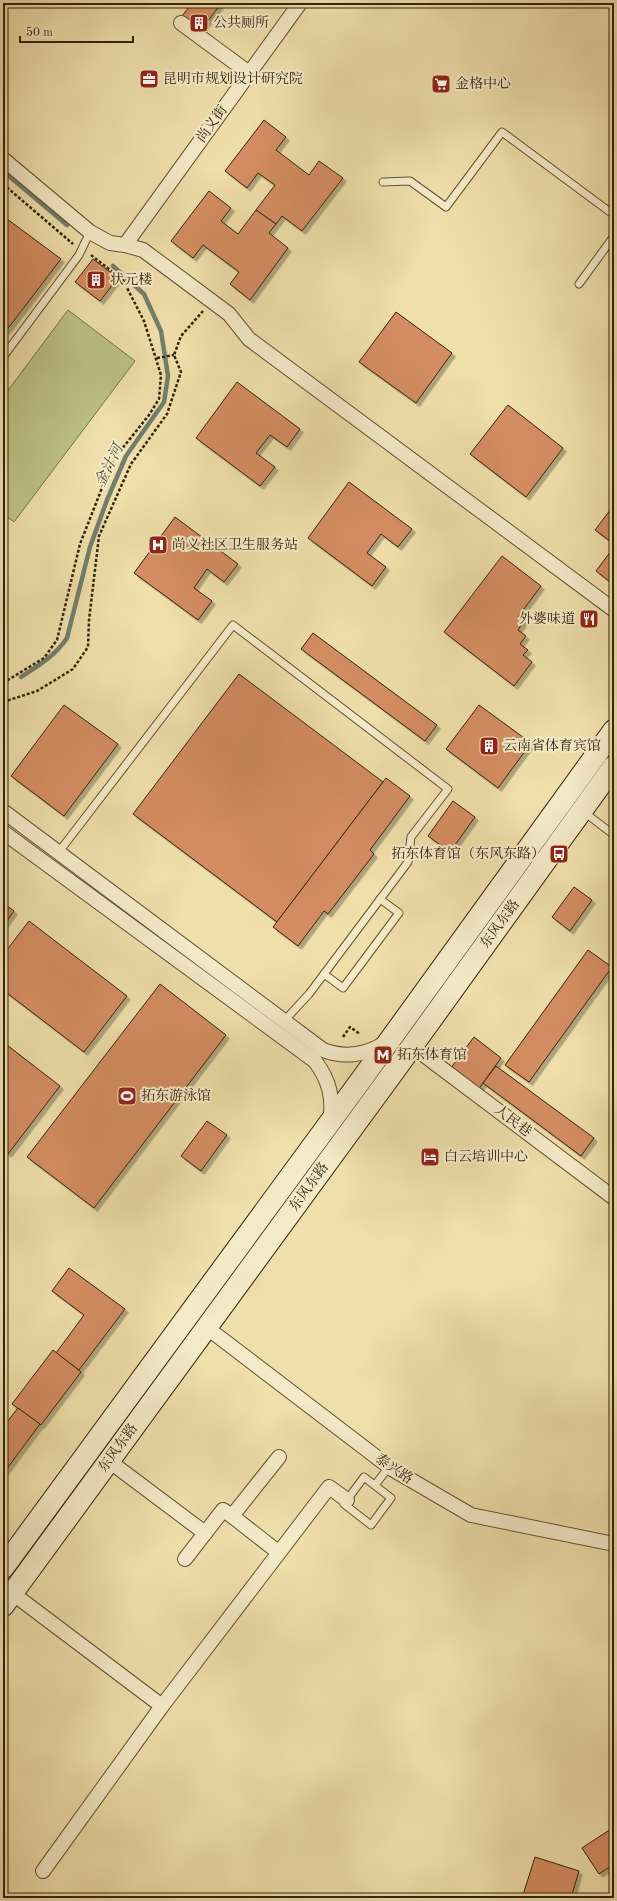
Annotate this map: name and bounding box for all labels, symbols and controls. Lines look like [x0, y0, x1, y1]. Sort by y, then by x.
building icon: 公共厕所 [188, 12, 210, 34]
place label: 公共厕所 [213, 15, 269, 30]
scale bar [20, 18, 133, 44]
text: 50 m [26, 26, 53, 39]
office icon: 昆明市规划设计研究院 [138, 68, 160, 90]
place label: 昆明市规划设计研究院 [163, 71, 303, 86]
supermarket icon: 金格中心 [430, 73, 452, 95]
place label: 金格中心 [455, 76, 511, 91]
street label: 尚义街 [193, 102, 230, 145]
building icon: 状元楼 [85, 269, 107, 291]
place label: 状元楼 [110, 272, 152, 287]
water label: 金汁河 [92, 439, 128, 490]
hospital icon: 尚义社区卫生服务站 [147, 534, 169, 556]
place label: 尚义社区卫生服务站 [172, 537, 298, 552]
restaurant icon: 外婆味道 [578, 608, 600, 630]
place label: 外婆味道 [519, 611, 575, 626]
building icon: 云南省体育宾馆 [478, 735, 500, 757]
place label: 云南省体育宾馆 [503, 738, 601, 753]
bus stop icon: 拓东体育馆（东风东路） [548, 843, 570, 865]
place label: 拓东体育馆（东风东路） [391, 846, 545, 861]
street label: 东风东路 [477, 897, 522, 951]
metro station icon: 拓东体育馆 [372, 1044, 394, 1066]
place label: 拓东体育馆 [397, 1047, 467, 1062]
sports icon: 拓东游泳馆 [116, 1085, 138, 1107]
place label: 拓东游泳馆 [141, 1087, 211, 1103]
street label: 人民巷 [492, 1102, 535, 1139]
hotel icon: 白云培训中心 [419, 1146, 441, 1168]
place label: 白云培训中心 [444, 1149, 528, 1164]
street label: 东风东路 [286, 1160, 331, 1214]
street label: 东风东路 [95, 1421, 140, 1475]
street label: 泰兴路 [373, 1451, 416, 1487]

